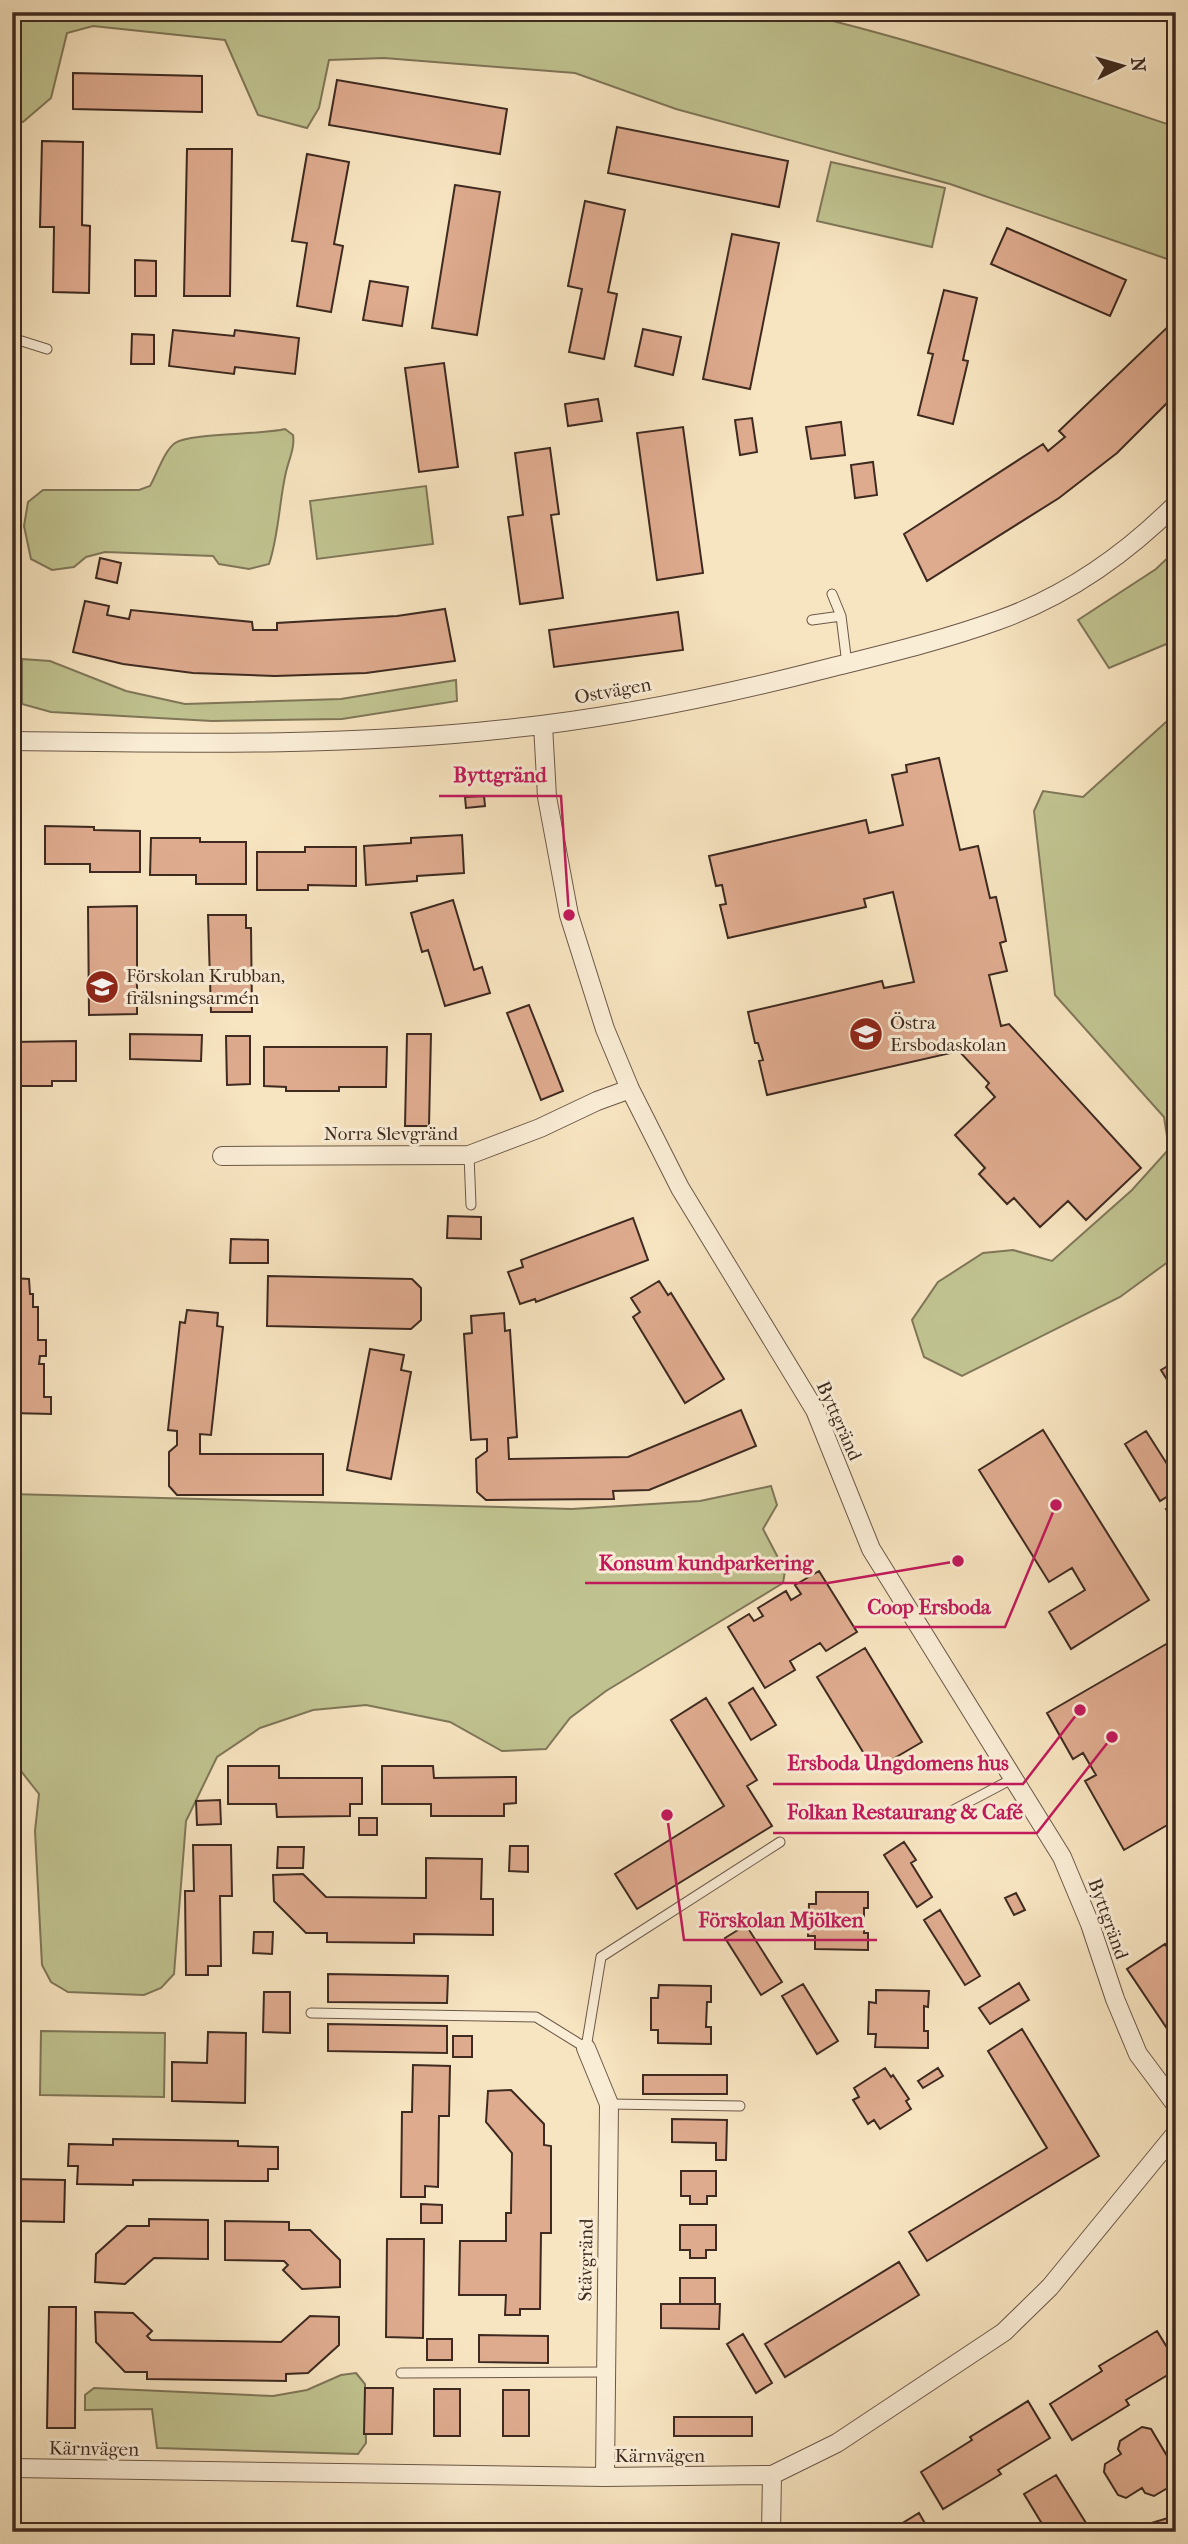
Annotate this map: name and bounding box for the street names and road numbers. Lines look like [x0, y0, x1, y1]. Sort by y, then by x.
street label: Ostvägen [573, 673, 653, 709]
street label: Norra Slevgränd [324, 1123, 459, 1145]
street label: Byttgränd [812, 1378, 866, 1465]
street label: Byttgränd [1083, 1876, 1133, 1963]
street label: Stävgränd [574, 2218, 598, 2302]
street label: Kärnvägen [49, 2437, 139, 2461]
street label: Kärnvägen [615, 2445, 705, 2467]

